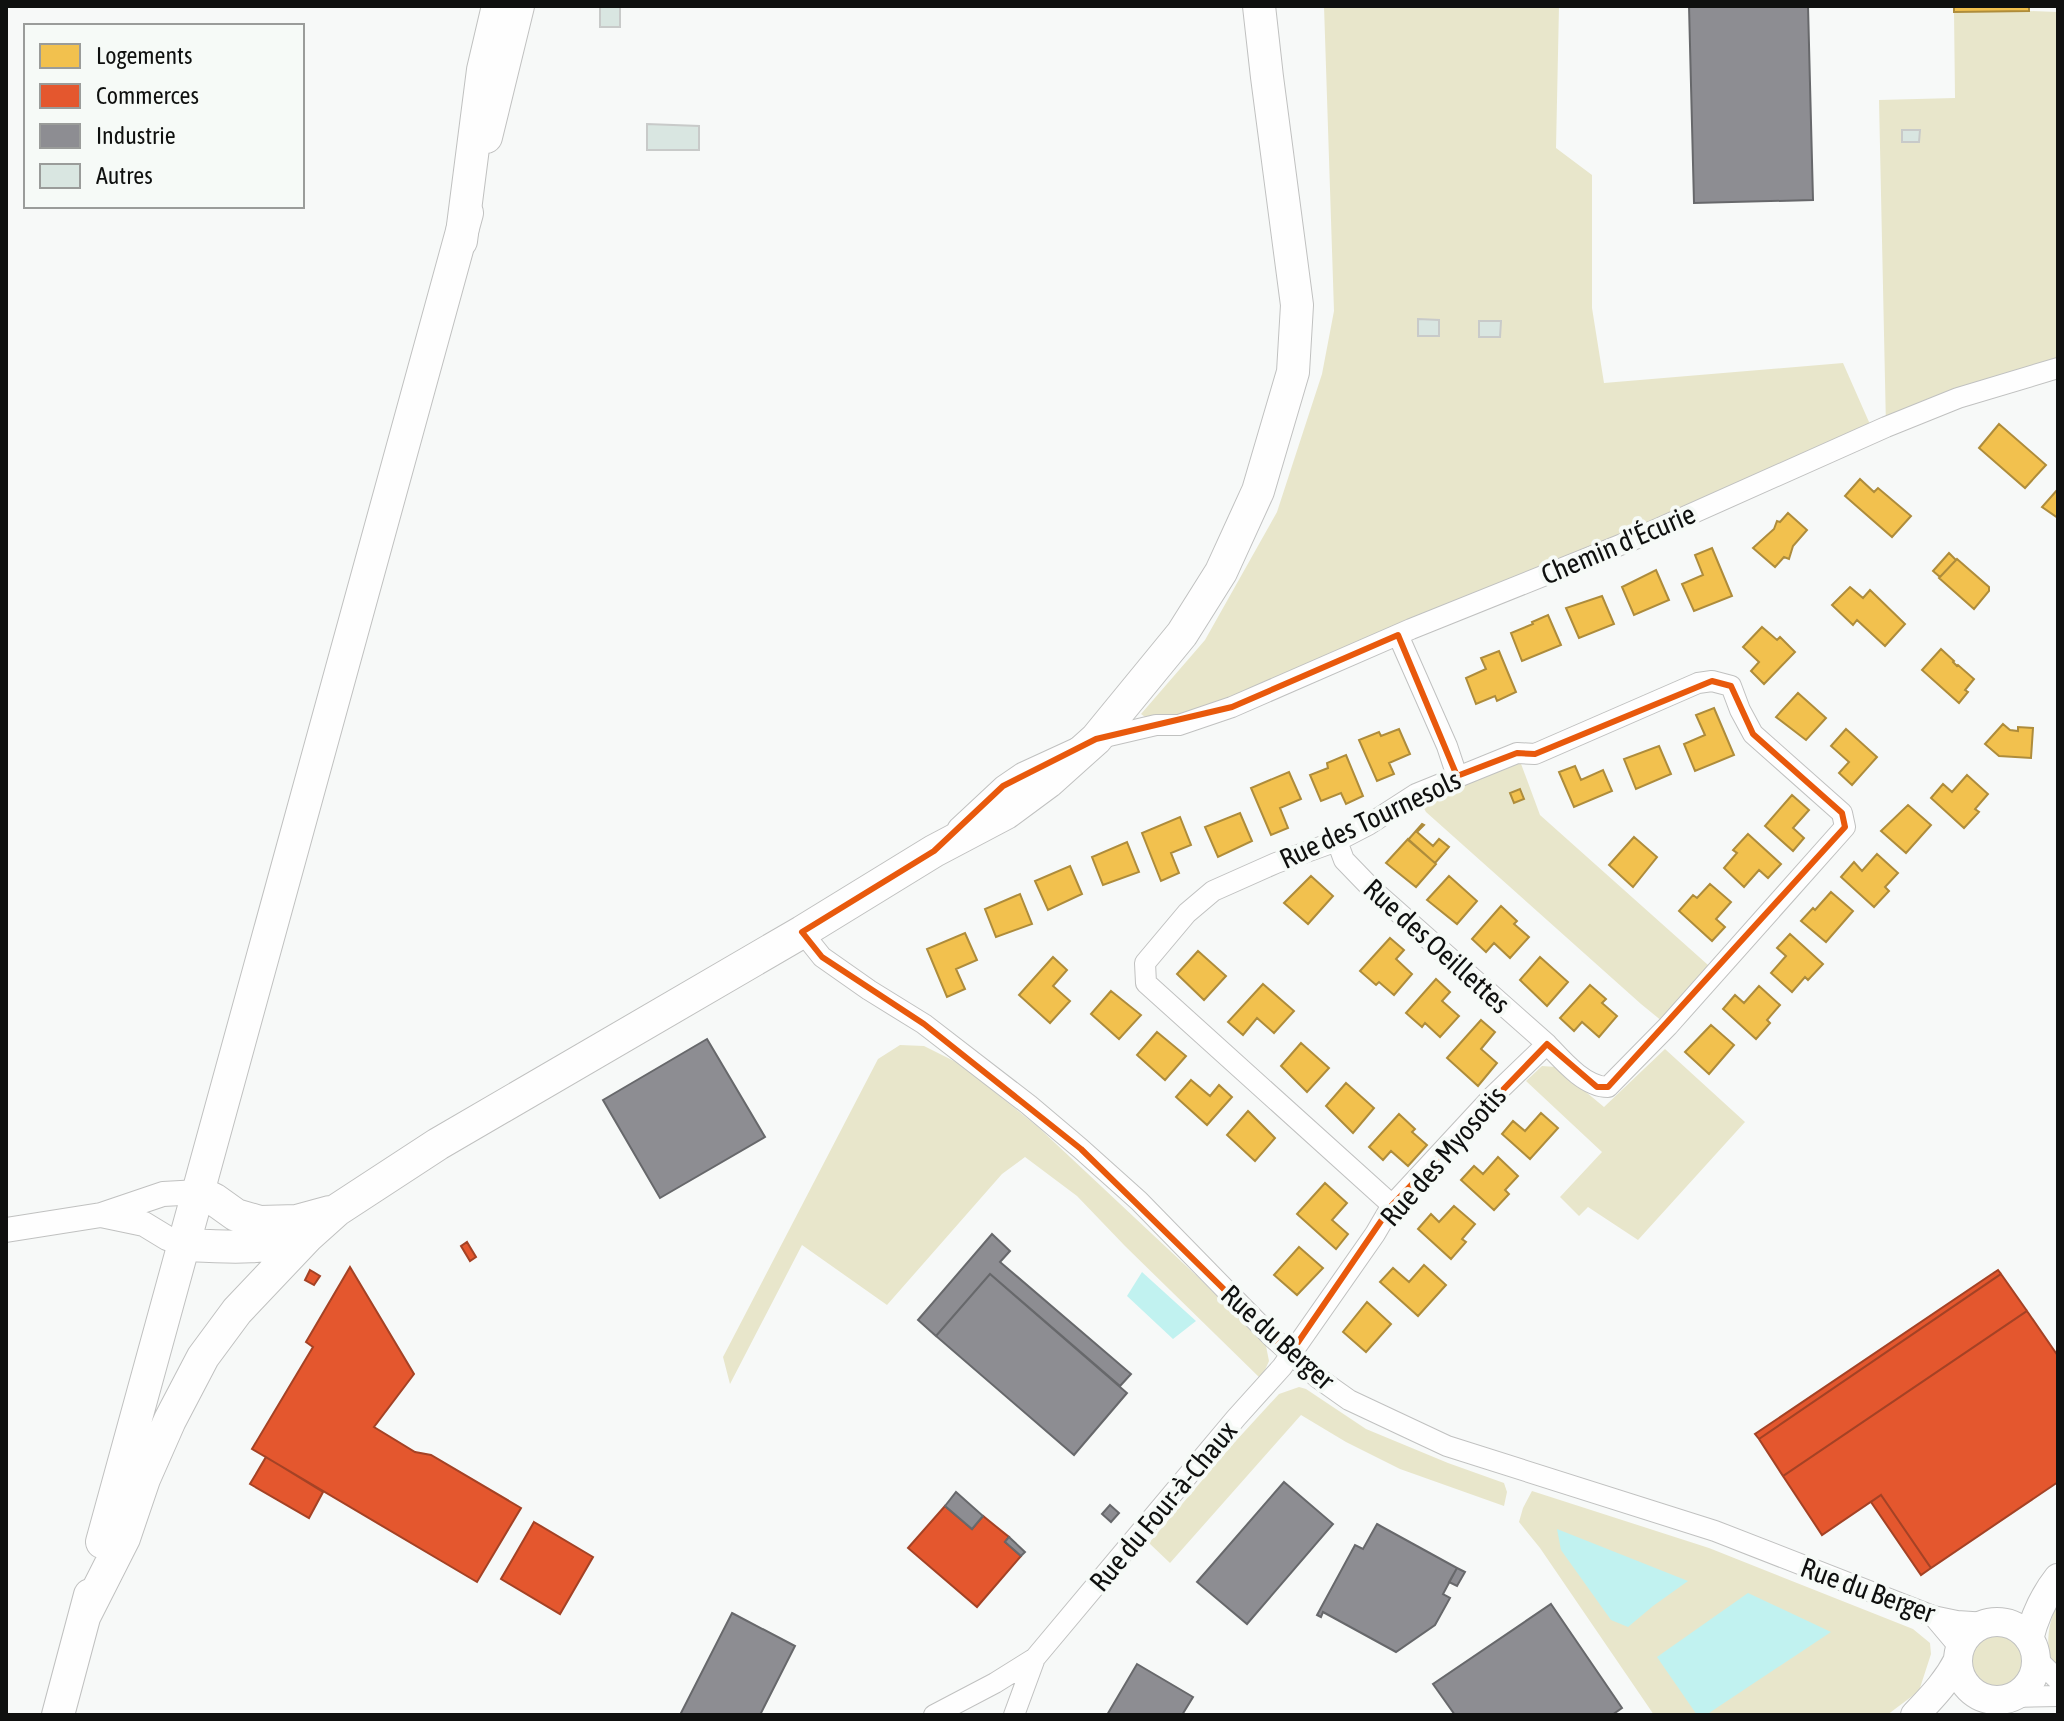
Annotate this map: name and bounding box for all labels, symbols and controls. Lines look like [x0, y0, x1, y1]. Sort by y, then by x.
legend [24, 24, 304, 208]
text: Logements [96, 42, 193, 69]
text: Commerces [96, 82, 199, 109]
text: Industrie [96, 122, 176, 149]
text: Autres [96, 162, 153, 189]
street label: Chemin d'Écurie [1536, 497, 1700, 591]
street label: Rue des Tournesols [1274, 763, 1466, 875]
street label: Rue des Oeillettes [1358, 872, 1516, 1020]
street label: Rue des Myosotis [1374, 1080, 1512, 1232]
street label: Rue du Berger [1215, 1278, 1341, 1396]
street label: Rue du Four-à-Chaux [1083, 1415, 1243, 1597]
street label: Rue du Berger [1796, 1551, 1940, 1629]

